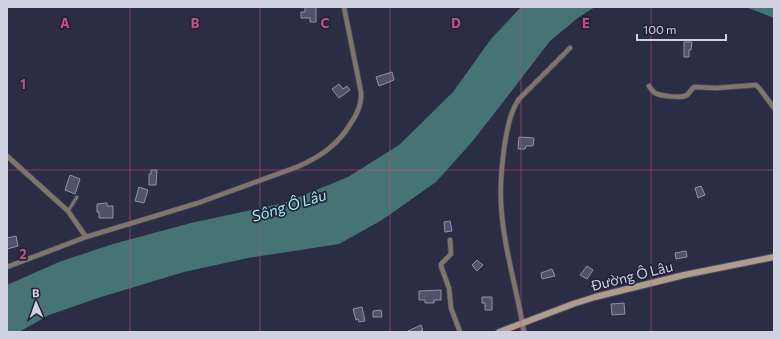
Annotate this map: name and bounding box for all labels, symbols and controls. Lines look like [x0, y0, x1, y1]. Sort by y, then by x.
text: A [60, 15, 70, 31]
text: B [191, 15, 200, 31]
text: C [321, 15, 330, 31]
text: D [451, 15, 461, 31]
text: E [582, 15, 590, 31]
scale bar [637, 16, 726, 42]
text: 100 m [643, 22, 677, 36]
text: 1 [20, 76, 26, 92]
water label: Sông Ô Lâu [249, 184, 329, 225]
text: 2 [19, 246, 27, 262]
street label: Đường Ô Lâu [588, 257, 674, 294]
north arrow [16, 283, 56, 323]
text: B [32, 286, 40, 299]

